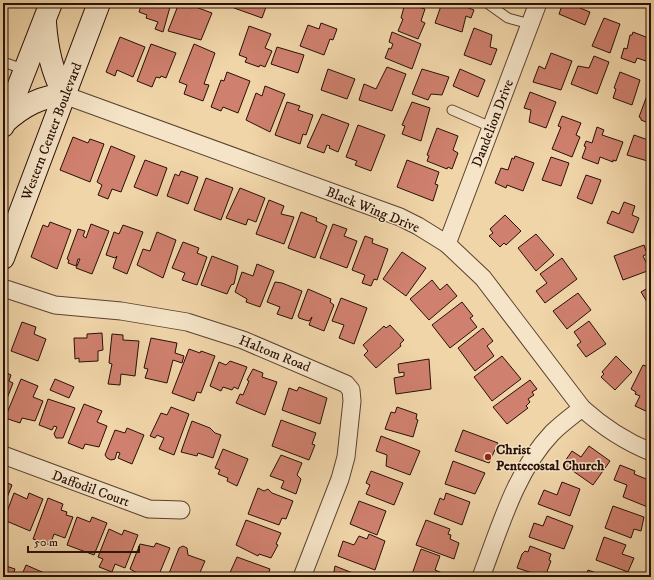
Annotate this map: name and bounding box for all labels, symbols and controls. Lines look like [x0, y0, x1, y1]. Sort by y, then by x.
street label: Western Center Boulevard [17, 60, 86, 204]
street label: Dandelion Drive [468, 77, 518, 170]
street label: Black Wing Drive [323, 183, 422, 237]
street label: Haltom Road [236, 331, 313, 376]
place label: Christ Pentecostal Church [496, 441, 605, 475]
marker: Christ Pentecostal Church [483, 452, 493, 462]
street label: Daffodil Court [49, 467, 132, 511]
scale bar [28, 528, 139, 554]
text: 50 m [34, 535, 58, 550]

